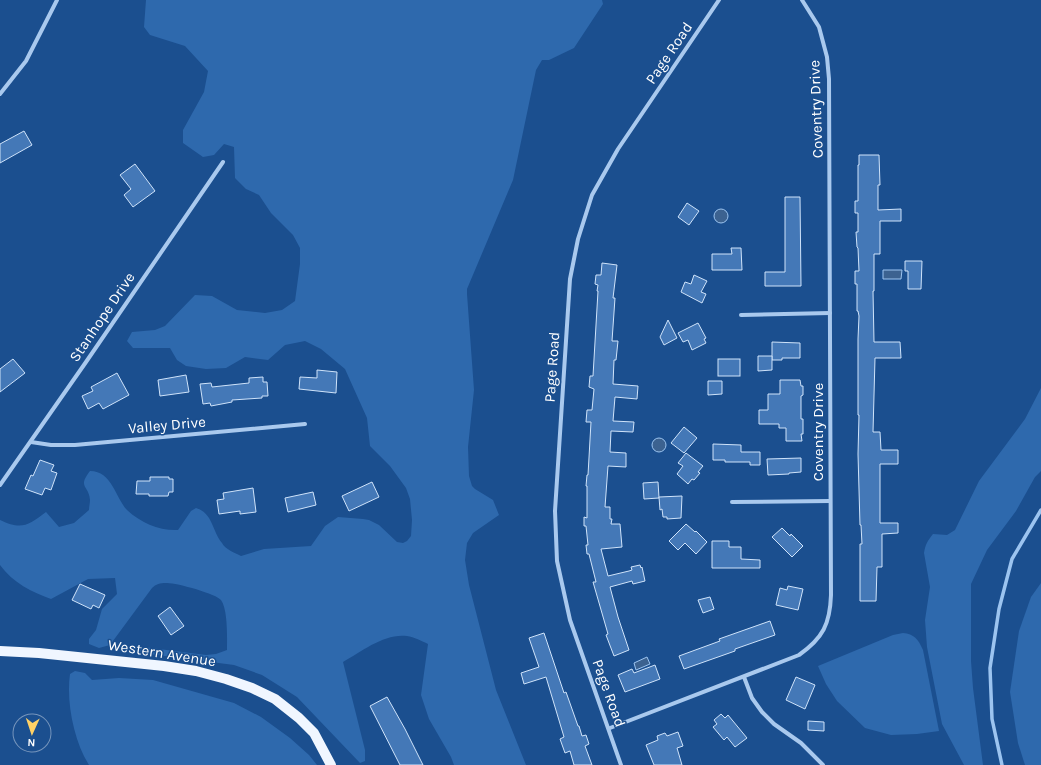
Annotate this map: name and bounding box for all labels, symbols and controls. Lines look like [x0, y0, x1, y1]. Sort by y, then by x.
street label: Page Road [642, 19, 696, 87]
street label: Coventry Drive [805, 60, 827, 158]
street label: Stanhope Drive [65, 269, 139, 365]
street label: Page Road [541, 331, 563, 403]
street label: Coventry Drive [809, 383, 827, 481]
street label: Valley Drive [127, 413, 207, 437]
street label: Western Avenue [107, 636, 217, 670]
street label: Page Road [588, 657, 630, 729]
north arrow [12, 713, 52, 753]
text: N [27, 736, 36, 749]

